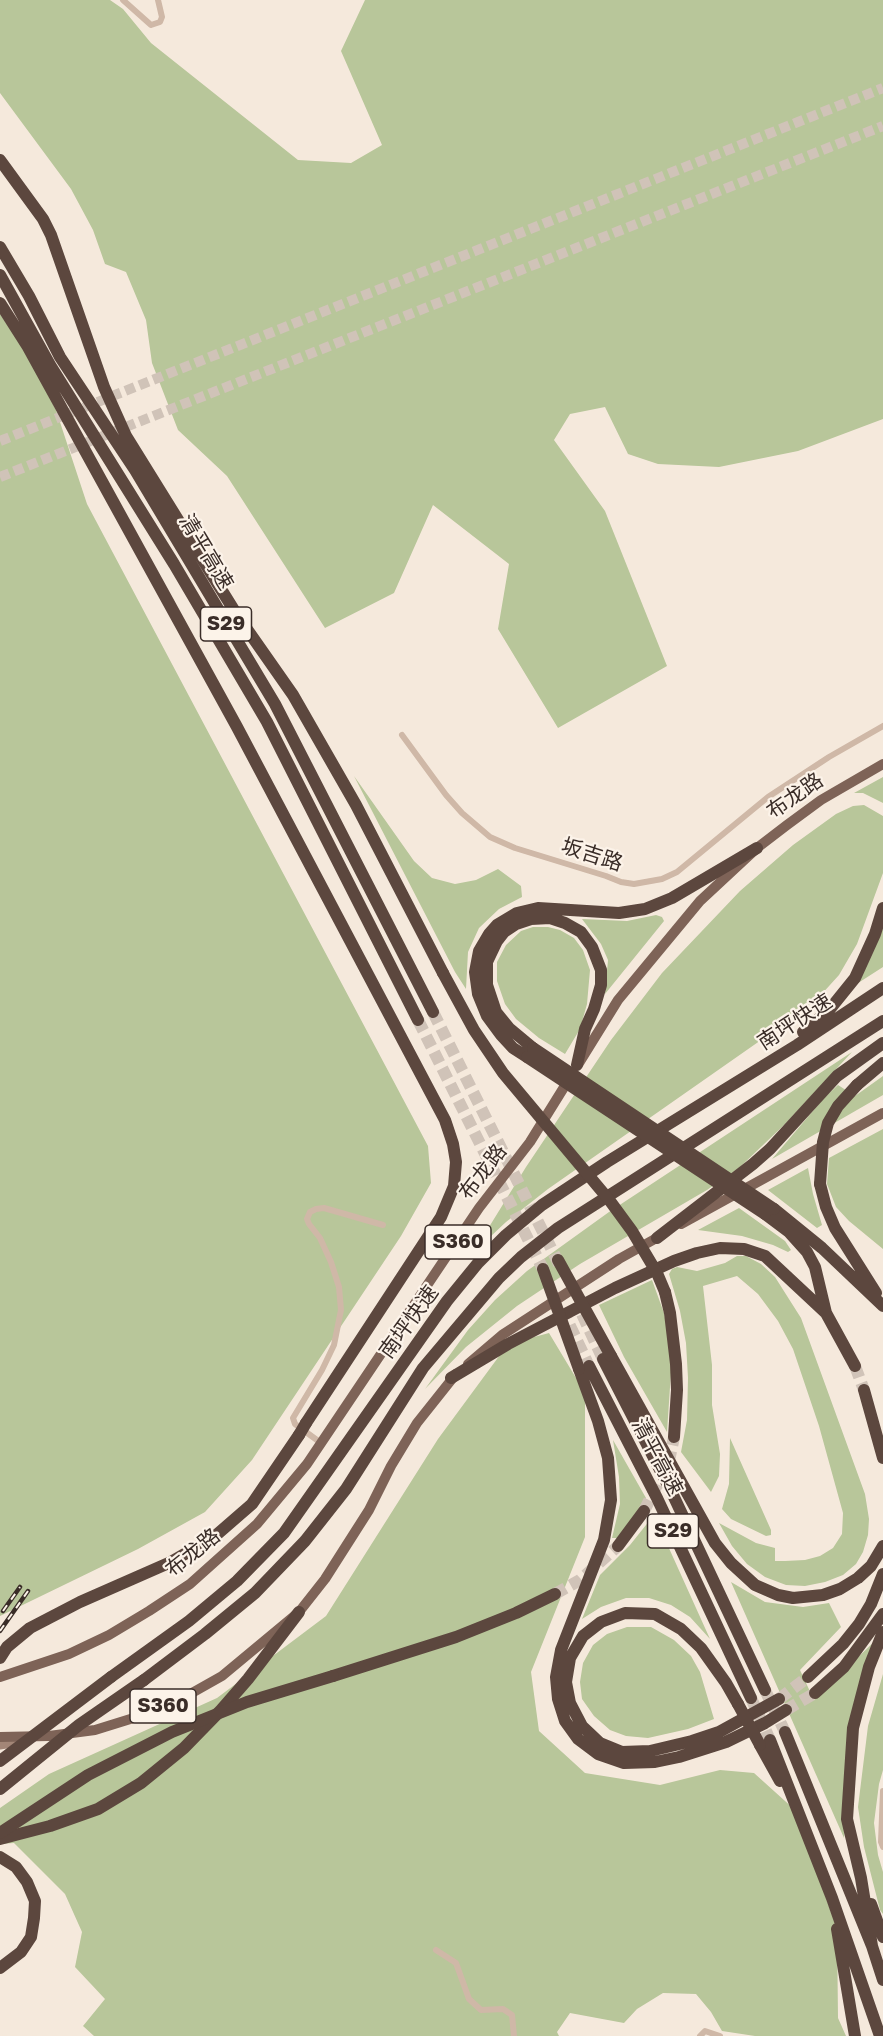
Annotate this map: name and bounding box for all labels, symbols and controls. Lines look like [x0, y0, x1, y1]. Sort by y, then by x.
street label: 清平高速 [174, 510, 238, 594]
road number: S29 [200, 607, 252, 641]
street label: 布龙路 [762, 768, 828, 824]
street label: 坂吉路 [558, 833, 626, 877]
street label: 南坪快速 [753, 989, 837, 1055]
street label: 布龙路 [454, 1139, 512, 1205]
road number: S360 [425, 1225, 491, 1259]
street label: 南坪快速 [374, 1281, 444, 1363]
street label: 清平高速 [626, 1414, 688, 1500]
road number: S29 [648, 1514, 698, 1548]
street label: 布龙路 [161, 1523, 225, 1583]
road number: S360 [130, 1689, 196, 1723]

